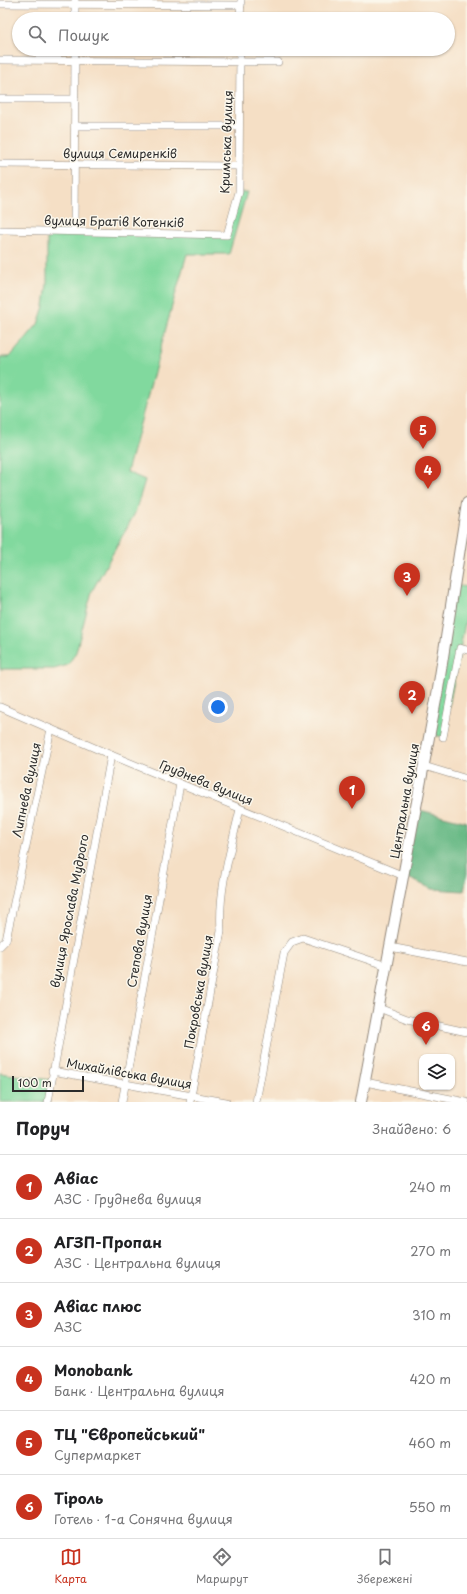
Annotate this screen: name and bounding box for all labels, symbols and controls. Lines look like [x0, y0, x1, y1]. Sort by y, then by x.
search box [12, 12, 455, 56]
icon: search [26, 23, 48, 45]
text: Пошук [58, 23, 109, 46]
street label: Кримська вулиця [215, 90, 237, 194]
street label: вулиця Семиренків [63, 144, 177, 162]
street label: вулиця Братів Котенків [44, 211, 184, 231]
pin: 5 [410, 416, 436, 449]
pin: 4 [415, 456, 441, 489]
pin: 3 [394, 563, 420, 596]
pin: 2 [399, 681, 425, 714]
your location [208, 697, 228, 717]
street label: Липнева вулиця [7, 741, 45, 839]
street label: Центральна вулиця [385, 742, 423, 860]
street label: Груднева вулиця [157, 755, 256, 809]
pin: 1 [339, 776, 365, 809]
street label: вулиця Ярослава Мудрого [45, 832, 93, 989]
street label: Степова вулиця [122, 893, 156, 989]
street label: Покровська вулиця [179, 934, 217, 1050]
pin: 6 [413, 1012, 439, 1045]
street label: Михайлівська вулиця [65, 1053, 193, 1093]
map controls [419, 1054, 455, 1090]
button: layers [419, 1054, 455, 1090]
scale bar [12, 1074, 84, 1093]
text: 100 m [18, 1074, 52, 1091]
text: Поруч [16, 1115, 70, 1141]
text: Знайдено: 6 [372, 1119, 451, 1138]
text: Авіас [54, 1166, 98, 1189]
text: 1 [26, 1177, 32, 1196]
text: 240 m [409, 1177, 451, 1196]
text: АЗС · Груднева вулиця [54, 1189, 202, 1208]
text: АГЗП-Пропан [54, 1230, 162, 1253]
text: 2 [24, 1241, 34, 1260]
text: 270 m [410, 1241, 451, 1260]
text: АЗС · Центральна вулиця [54, 1253, 221, 1272]
text: Авіас плюс [54, 1294, 141, 1317]
text: 3 [25, 1305, 33, 1324]
text: 310 m [412, 1305, 451, 1324]
text: АЗС [54, 1317, 82, 1336]
text: Monobank [54, 1358, 133, 1381]
text: 4 [25, 1369, 33, 1388]
text: 420 m [409, 1369, 451, 1388]
text: Банк · Центральна вулиця [54, 1381, 225, 1400]
text: ТЦ "Європейський" [54, 1422, 205, 1445]
text: 5 [25, 1433, 33, 1452]
text: 460 m [408, 1433, 451, 1452]
text: Супермаркет [54, 1445, 141, 1464]
text: Тіроль [54, 1486, 103, 1509]
text: 6 [24, 1497, 34, 1516]
text: 550 m [409, 1497, 451, 1516]
text: Готель · 1-а Сонячна вулиця [54, 1509, 233, 1528]
tab: Карта [55, 1546, 87, 1587]
tab: Маршрут [196, 1546, 248, 1587]
tab: Збережені [357, 1546, 412, 1587]

